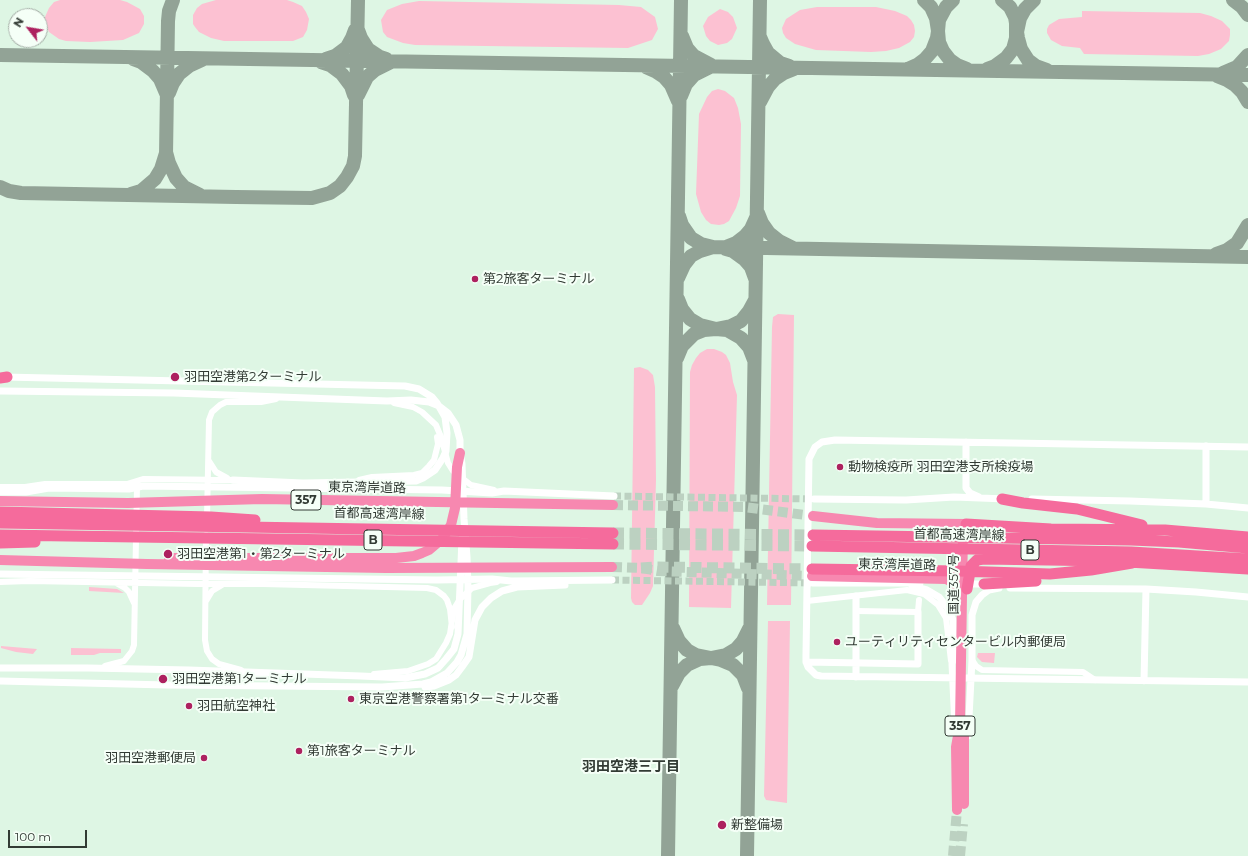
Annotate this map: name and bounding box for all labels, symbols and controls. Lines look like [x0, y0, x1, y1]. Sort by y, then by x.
north arrow [8, 8, 48, 48]
text: N [10, 15, 27, 30]
place label: 第2旅客ターミナル [483, 271, 594, 287]
marker: 第2旅客ターミナル [470, 274, 480, 284]
place label: 羽田空港第2ターミナル [184, 369, 321, 385]
marker: 羽田空港第2ターミナル [169, 371, 181, 383]
place label: 動物検疫所 羽田空港支所検疫場 [848, 459, 1033, 475]
marker: 動物検疫所 羽田空港支所検疫場 [835, 462, 845, 472]
street label: 東京湾岸道路 [328, 480, 406, 496]
road number: 357 [291, 490, 321, 510]
street label: 首都高速湾岸線 [333, 505, 425, 523]
street label: 首都高速湾岸線 [913, 526, 1005, 544]
road number: B [364, 530, 382, 550]
road number: B [1021, 540, 1039, 560]
place label: 羽田空港第1・第2ターミナル [177, 546, 345, 562]
marker: 羽田空港第1・第2ターミナル [162, 548, 174, 560]
street label: 国道357号 [946, 553, 962, 615]
street label: 東京湾岸道路 [858, 557, 936, 573]
place label: ユーティリティセンタービル内郵便局 [845, 634, 1066, 650]
marker: ユーティリティセンタービル内郵便局 [832, 637, 842, 647]
place label: 羽田空港第1ターミナル [172, 671, 307, 687]
marker: 羽田空港第1ターミナル [157, 673, 169, 685]
place label: 東京空港警察署第1ターミナル交番 [359, 691, 559, 707]
marker: 東京空港警察署第1ターミナル交番 [346, 694, 356, 704]
place label: 羽田航空神社 [197, 698, 275, 714]
marker: 羽田航空神社 [184, 701, 194, 711]
road number: 357 [945, 716, 975, 736]
place label: 第1旅客ターミナル [307, 743, 416, 759]
marker: 第1旅客ターミナル [294, 746, 304, 756]
place label: 羽田空港郵便局 [105, 750, 196, 766]
marker: 羽田空港郵便局 [199, 753, 209, 763]
district label: 羽田空港三丁目 [582, 759, 680, 775]
place label: 新整備場 [731, 817, 783, 833]
marker: 新整備場 [716, 819, 728, 831]
scale bar [10, 822, 89, 848]
text: 100 m [15, 829, 51, 844]

